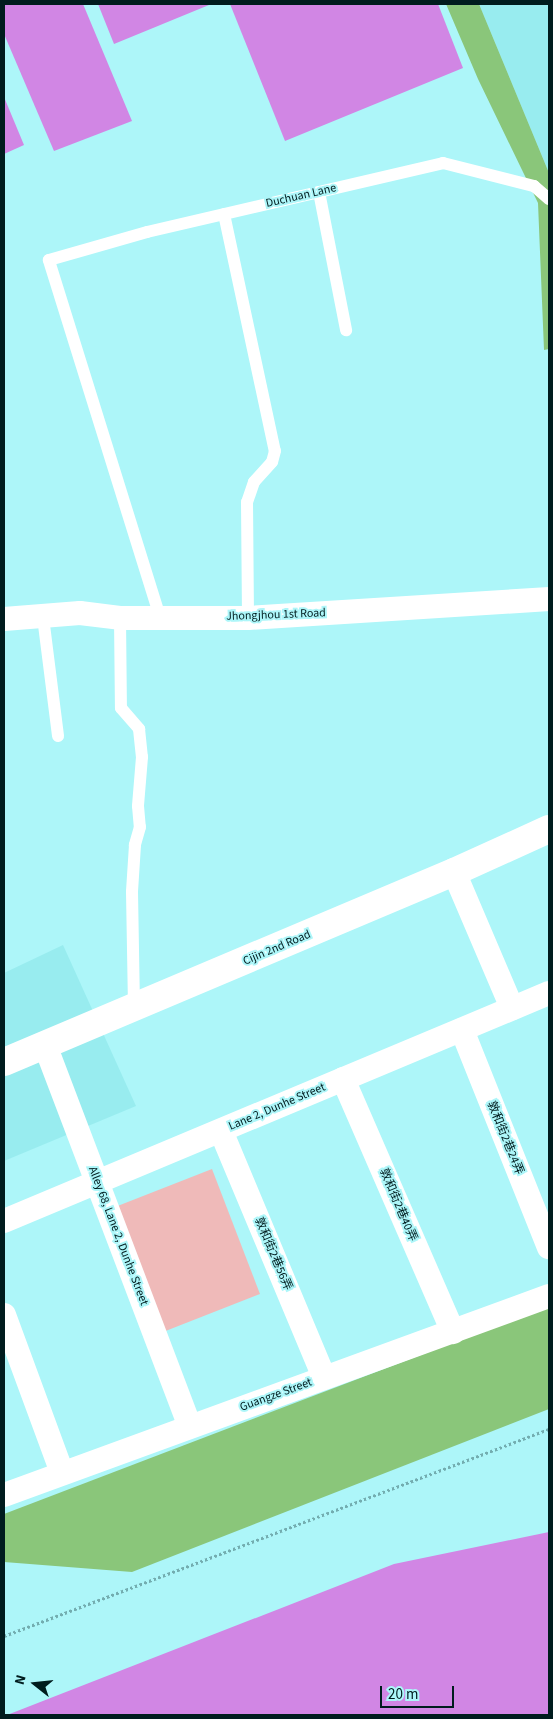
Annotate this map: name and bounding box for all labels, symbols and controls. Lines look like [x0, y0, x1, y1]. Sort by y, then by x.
street label: Duchuan Lane [264, 181, 338, 211]
street label: Jhongjhou 1st Road [226, 606, 326, 624]
street label: Cijin 2nd Road [241, 927, 313, 969]
street label: Lane 2, Dunhe Street [227, 1080, 327, 1134]
street label: 敦和街2巷24弄 [484, 1099, 526, 1177]
street label: Alley 68, Lane 2, Dunhe Street [85, 1165, 151, 1307]
street label: 敦和街2巷40弄 [376, 1166, 420, 1244]
street label: 敦和街2巷56弄 [251, 1215, 295, 1293]
street label: Guangze Street [238, 1375, 314, 1415]
north arrow [10, 1659, 60, 1709]
text: N [10, 1673, 31, 1687]
scale bar [383, 1676, 457, 1708]
text: 20 m [388, 1684, 418, 1705]

